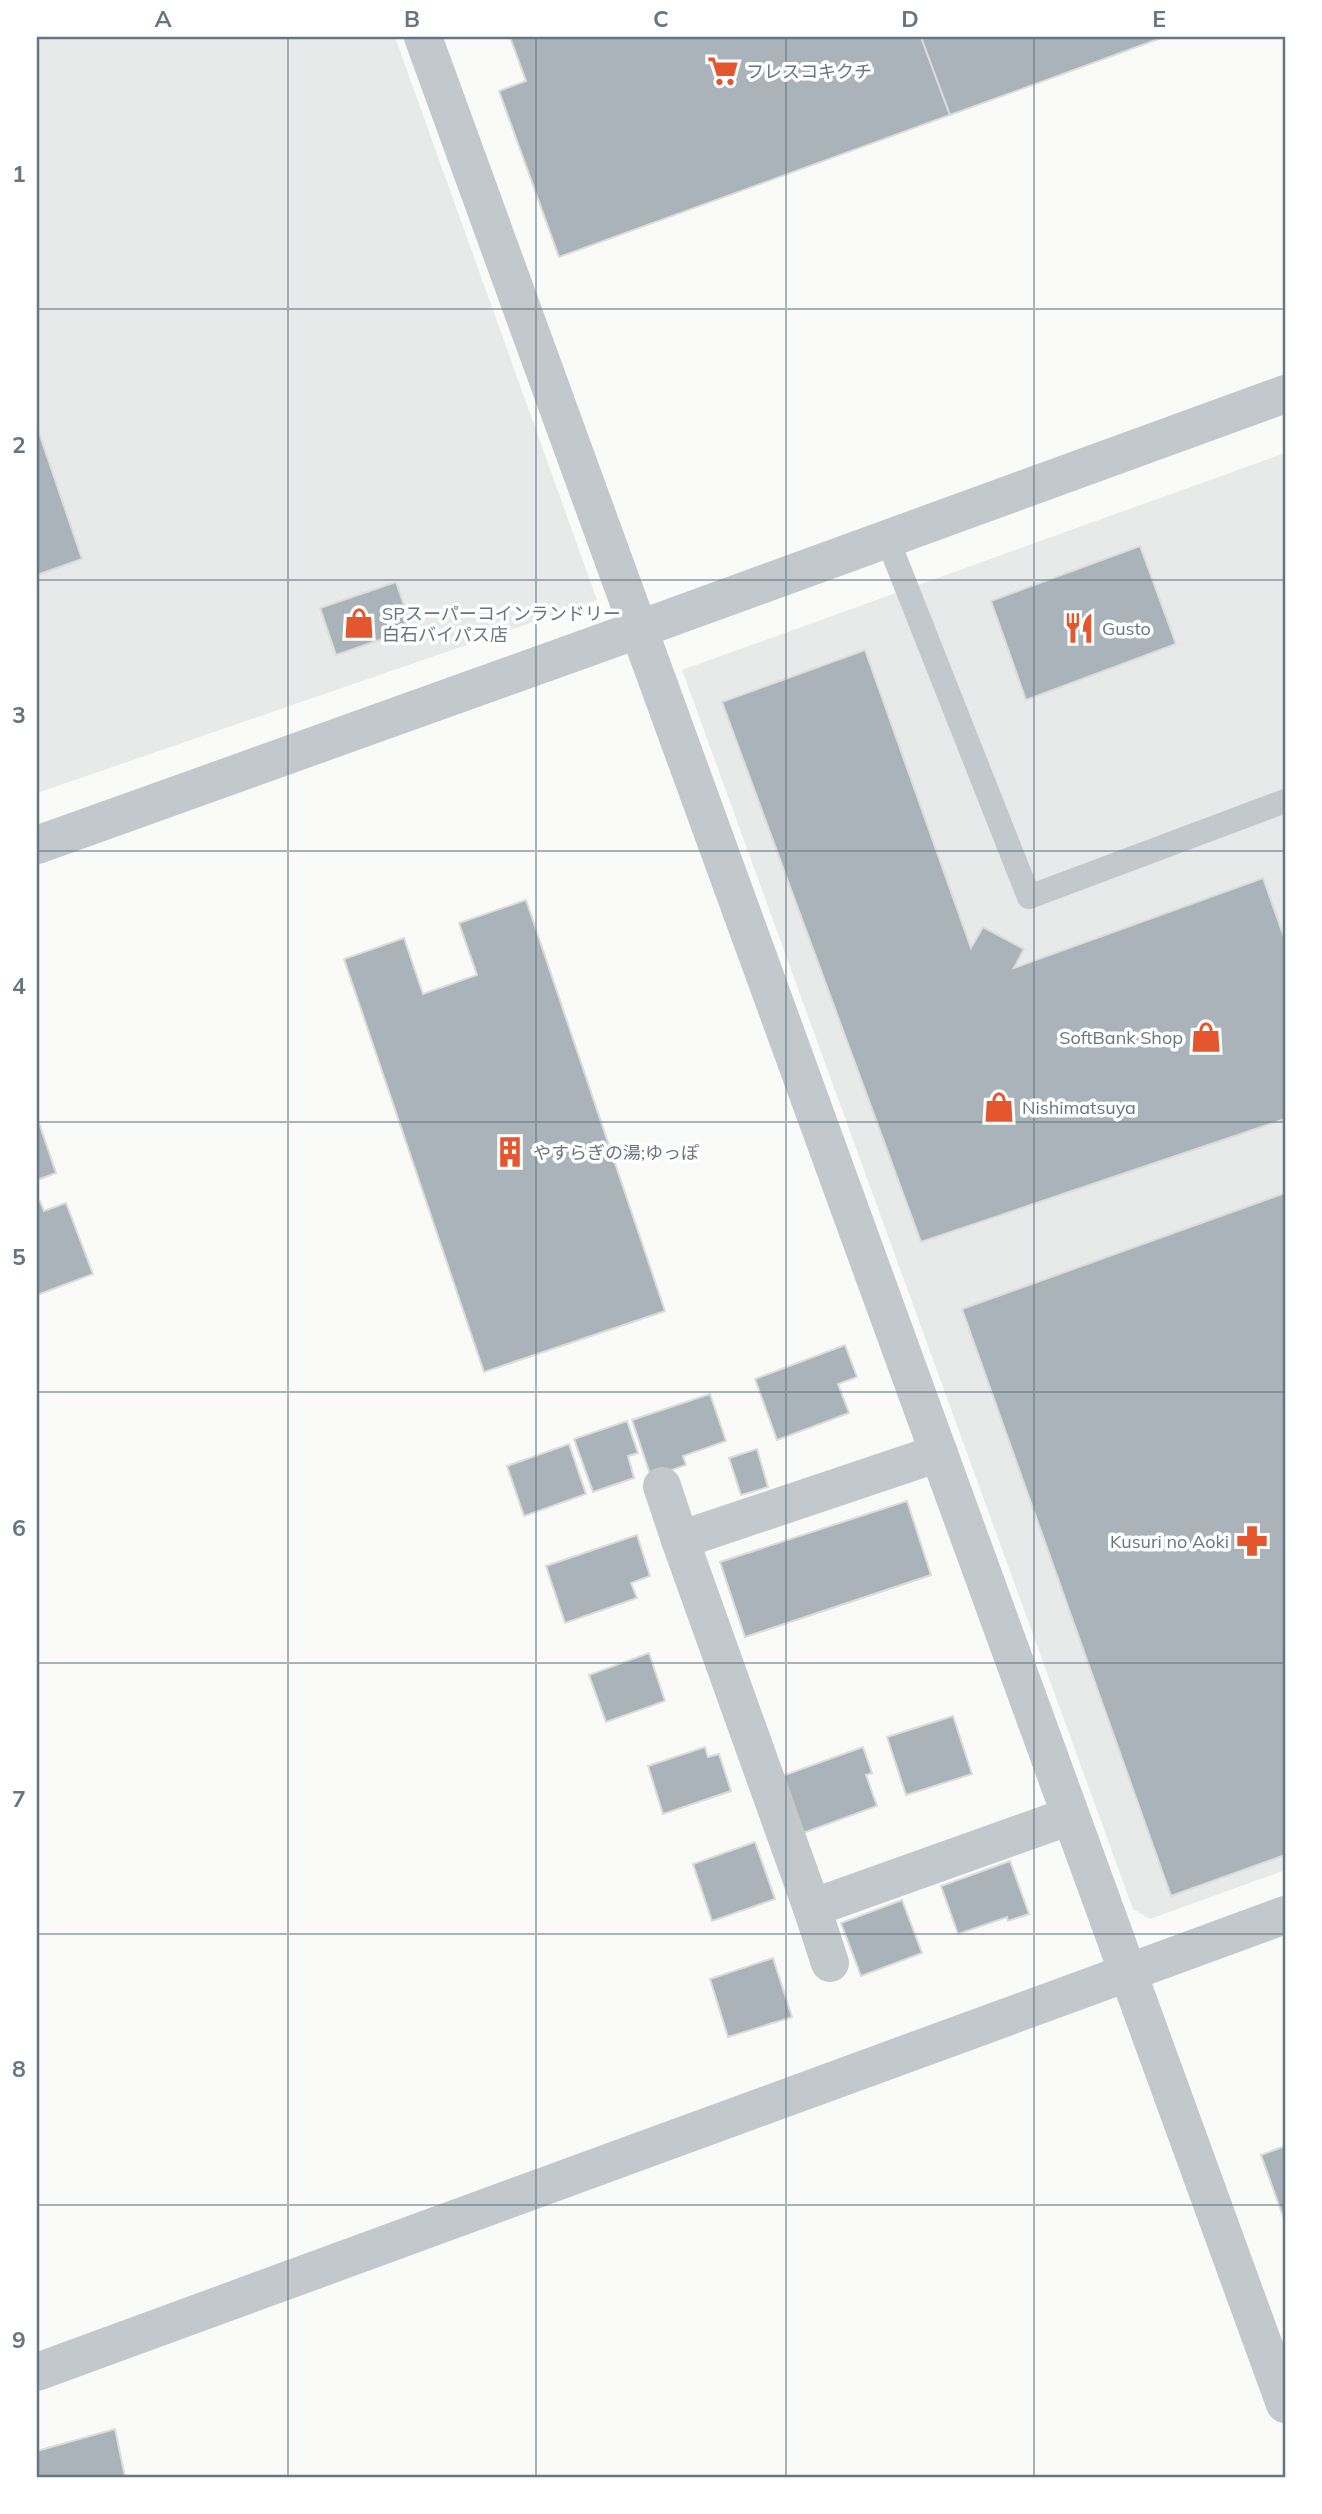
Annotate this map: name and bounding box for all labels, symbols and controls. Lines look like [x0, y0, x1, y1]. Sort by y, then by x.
text: A [154, 4, 172, 33]
text: B [404, 4, 420, 33]
text: C [653, 4, 669, 33]
text: D [901, 4, 919, 33]
text: E [1152, 4, 1166, 33]
supermarket icon: フレスコキクチ [706, 54, 740, 88]
place label: フレスコキクチ [746, 60, 872, 83]
text: 1 [12, 159, 26, 188]
text: 2 [12, 430, 26, 459]
place label: SPスーパーコインランドリー 白石バイパス店 [382, 602, 621, 646]
shop icon: SPスーパーコインランドリー 白石バイパス店 [342, 606, 376, 640]
restaurant icon: Gusto [1062, 611, 1096, 645]
place label: Gusto [1102, 617, 1151, 640]
text: 3 [12, 700, 26, 729]
text: 4 [12, 971, 26, 1000]
shop icon: SoftBank Shop [1189, 1020, 1223, 1054]
place label: SoftBank Shop [1059, 1026, 1183, 1049]
shop icon: Nishimatsuya [982, 1090, 1016, 1124]
place label: Nishimatsuya [1022, 1096, 1136, 1119]
building icon: やすらぎの湯;ゆっぽ [493, 1135, 527, 1169]
place label: やすらぎの湯;ゆっぽ [533, 1141, 699, 1164]
text: 5 [12, 1242, 26, 1271]
text: 6 [12, 1513, 26, 1542]
pharmacy icon: Kusuri no Aoki [1235, 1524, 1269, 1558]
place label: Kusuri no Aoki [1110, 1530, 1229, 1553]
text: 7 [12, 1784, 26, 1813]
text: 8 [12, 2054, 26, 2083]
text: 9 [12, 2325, 26, 2354]

